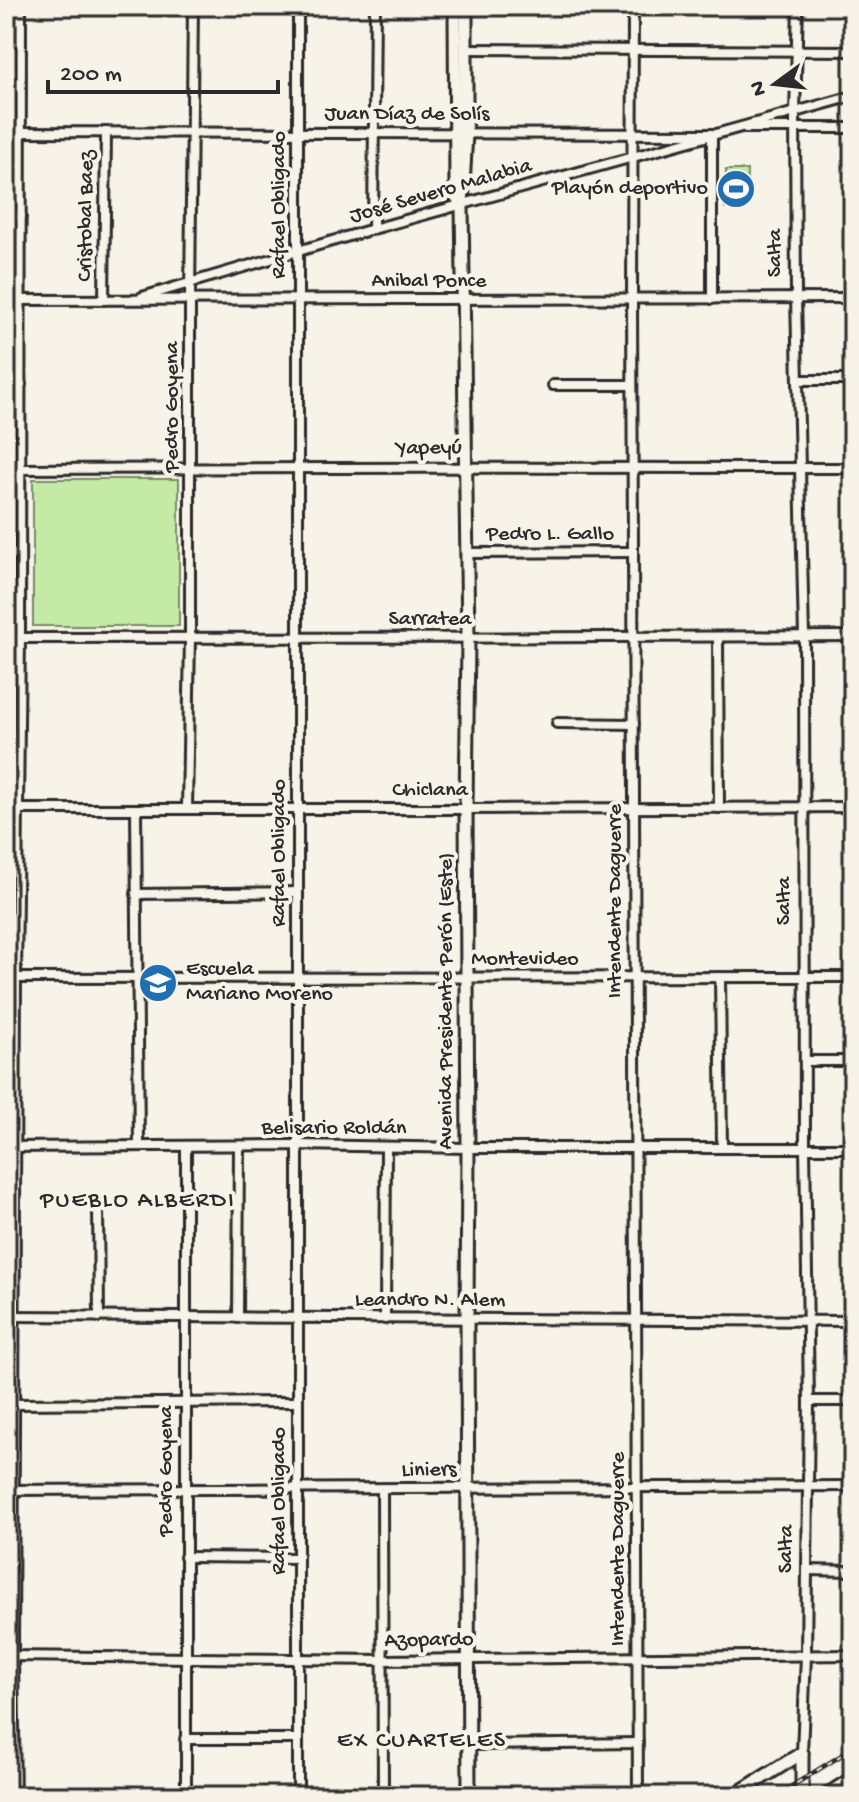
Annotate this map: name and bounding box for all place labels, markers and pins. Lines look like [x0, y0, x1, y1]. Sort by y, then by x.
sports icon: Playón deportivo [715, 168, 757, 210]
place label: Playón deportivo [551, 176, 708, 202]
place label: Escuela Mariano Moreno [186, 957, 333, 1008]
school or university icon: Escuela Mariano Moreno [137, 962, 179, 1004]

